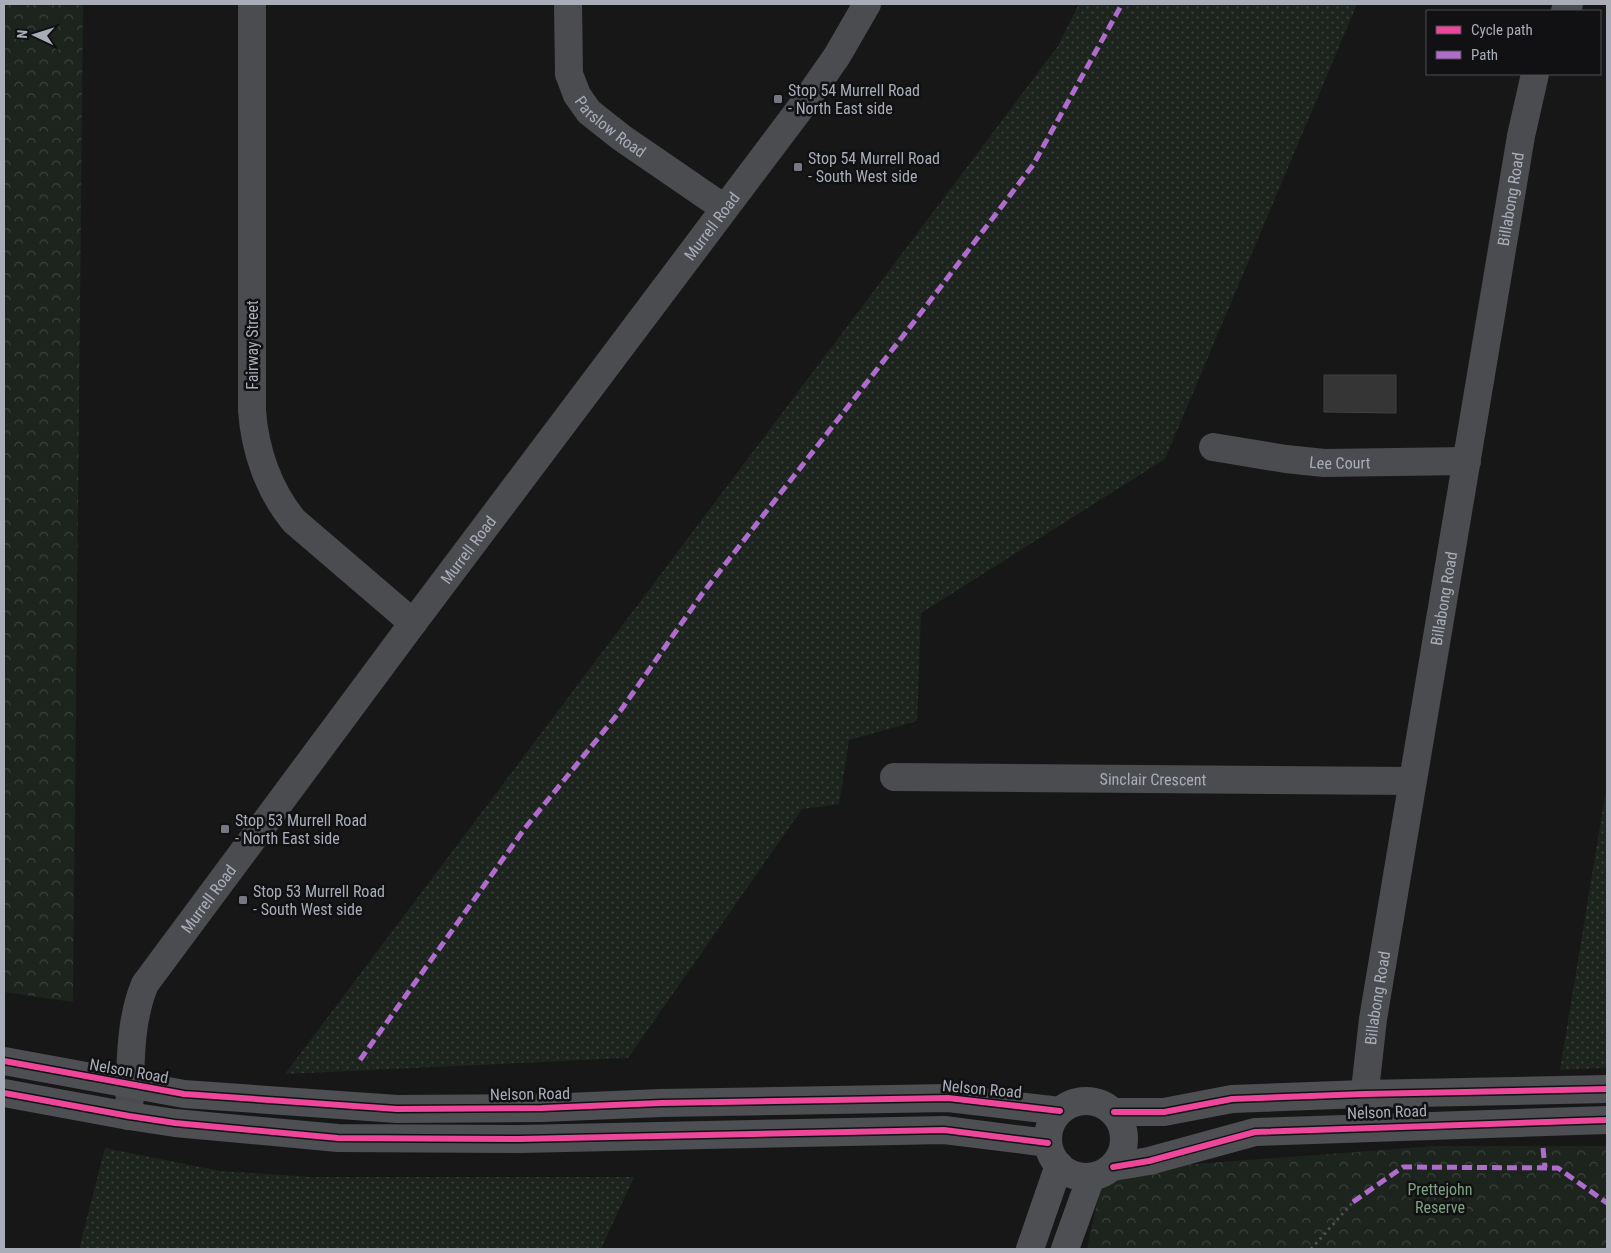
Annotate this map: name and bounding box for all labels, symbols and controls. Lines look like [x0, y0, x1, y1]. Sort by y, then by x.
north arrow [10, 10, 60, 60]
legend [1426, 10, 1601, 75]
text: Cycle path [1471, 21, 1533, 39]
text: N [14, 29, 30, 39]
text: Path [1471, 46, 1498, 64]
place label: Stop 54 Murrell Road - North East side [788, 81, 920, 118]
street label: Parslow Road [571, 92, 650, 161]
marker: Stop 54 Murrell Road - North East side [772, 93, 784, 105]
place label: Stop 54 Murrell Road - South West side [808, 149, 940, 186]
street label: Billabong Road [1493, 151, 1528, 247]
marker: Stop 54 Murrell Road - South West side [792, 161, 804, 173]
street label: Murrell Road [680, 188, 743, 264]
street label: Fairway Street [243, 300, 262, 390]
street label: Lee Court [1308, 452, 1371, 472]
street label: Murrell Road [436, 512, 500, 587]
street label: Billabong Road [1426, 550, 1461, 647]
street label: Sinclair Crescent [1100, 769, 1207, 789]
place label: Stop 53 Murrell Road - North East side [235, 811, 367, 848]
marker: Stop 53 Murrell Road - North East side [219, 823, 231, 835]
street label: Murrell Road [177, 861, 240, 937]
place label: Stop 53 Murrell Road - South West side [253, 882, 385, 919]
marker: Stop 53 Murrell Road - South West side [237, 894, 249, 906]
street label: Billabong Road [1361, 950, 1394, 1046]
street label: Nelson Road [88, 1055, 170, 1087]
street label: Nelson Road [941, 1076, 1023, 1102]
street label: Nelson Road [490, 1084, 570, 1104]
street label: Nelson Road [1347, 1101, 1427, 1123]
park label: Prettejohn Reserve [1407, 1180, 1473, 1217]

